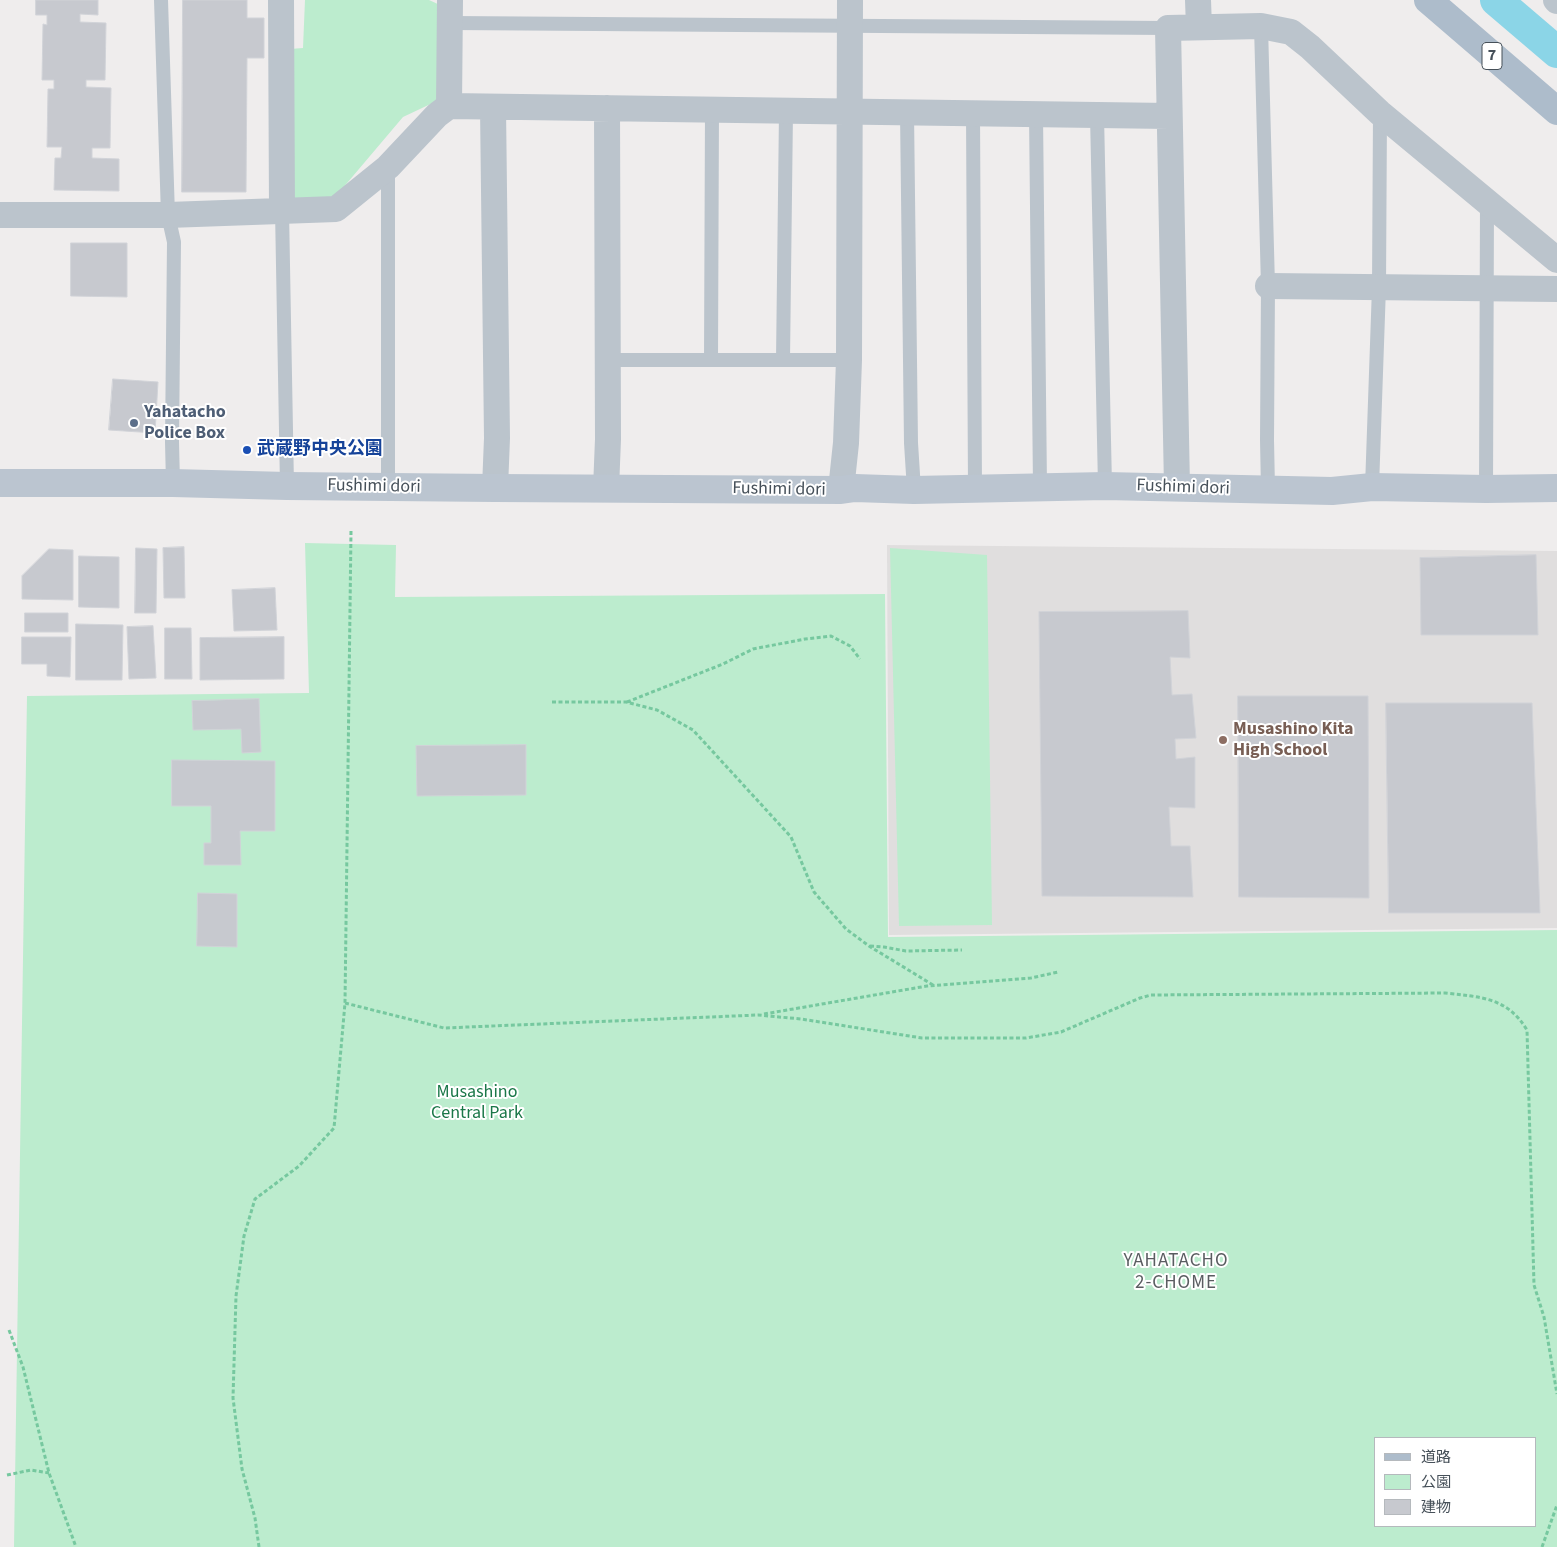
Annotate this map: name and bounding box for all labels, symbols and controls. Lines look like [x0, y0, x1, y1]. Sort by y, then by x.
road number: 7 [1482, 42, 1502, 70]
place label: Yahatacho Police Box [144, 402, 226, 444]
marker: Yahatacho Police Box [128, 417, 140, 429]
place label: 武蔵野中央公園 [257, 439, 383, 461]
marker: 武蔵野中央公園 [241, 444, 253, 456]
street label: Fushimi dori [327, 475, 421, 499]
street label: Fushimi dori [1136, 476, 1230, 500]
street label: Fushimi dori [732, 478, 826, 502]
place label: Musashino Kita High School [1233, 719, 1354, 762]
marker: Musashino Kita High School [1217, 734, 1229, 746]
park label: Musashino Central Park [431, 1082, 523, 1124]
district label: YAHATACHO 2-CHOME [1122, 1251, 1230, 1295]
legend [1374, 1437, 1537, 1527]
text: 道路 [1421, 1447, 1451, 1468]
text: 公園 [1421, 1472, 1451, 1493]
text: 建物 [1421, 1497, 1451, 1518]

